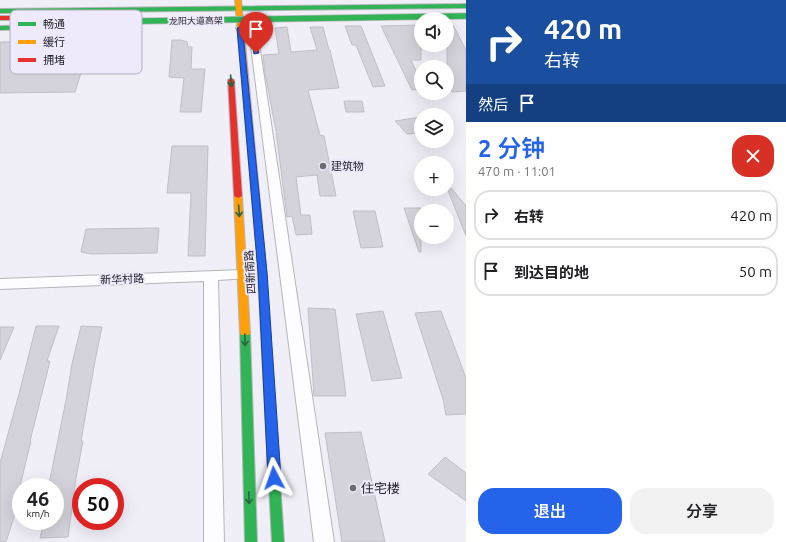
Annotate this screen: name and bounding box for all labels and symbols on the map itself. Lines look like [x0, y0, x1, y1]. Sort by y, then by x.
legend [10, 10, 142, 74]
pin [239, 12, 273, 53]
street label: 龙阳大道高架 [169, 15, 223, 26]
text: 畅通 [43, 18, 65, 30]
text: 缓行 [43, 36, 65, 48]
text: 拥堵 [43, 54, 65, 66]
one-way arrow [227, 74, 234, 87]
place label: 建筑物 [331, 160, 364, 172]
marker: 建筑物 [318, 161, 328, 171]
one-way arrow [236, 204, 243, 217]
street label: 四新南路 [242, 250, 258, 294]
street label: 新华村路 [100, 272, 144, 286]
one-way arrow [241, 333, 249, 346]
position arrow [253, 457, 295, 499]
speed limit sign: 50 [72, 478, 124, 530]
place label: 住宅楼 [361, 481, 400, 495]
marker: 住宅楼 [348, 483, 358, 493]
one-way arrow [246, 491, 253, 504]

